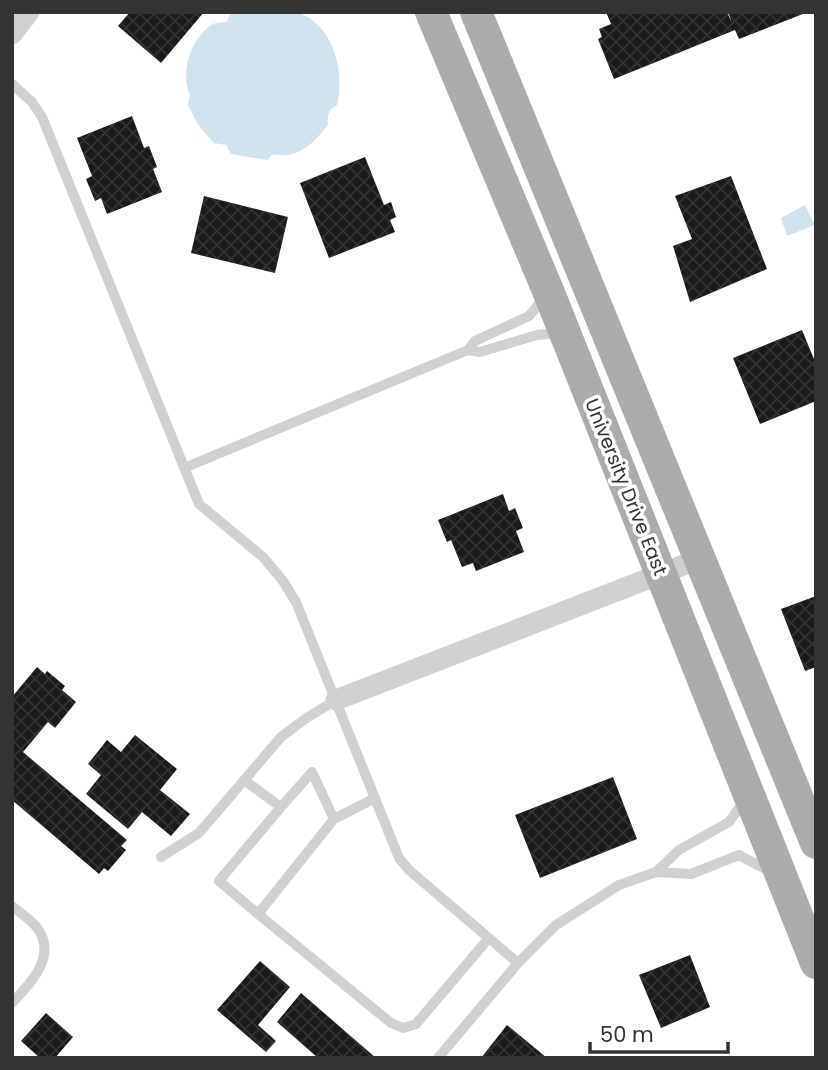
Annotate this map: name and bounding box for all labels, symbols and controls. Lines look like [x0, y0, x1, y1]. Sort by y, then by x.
street label: University Drive East [578, 395, 674, 580]
scale bar [590, 1010, 728, 1054]
text: 50 m [600, 1020, 654, 1049]

